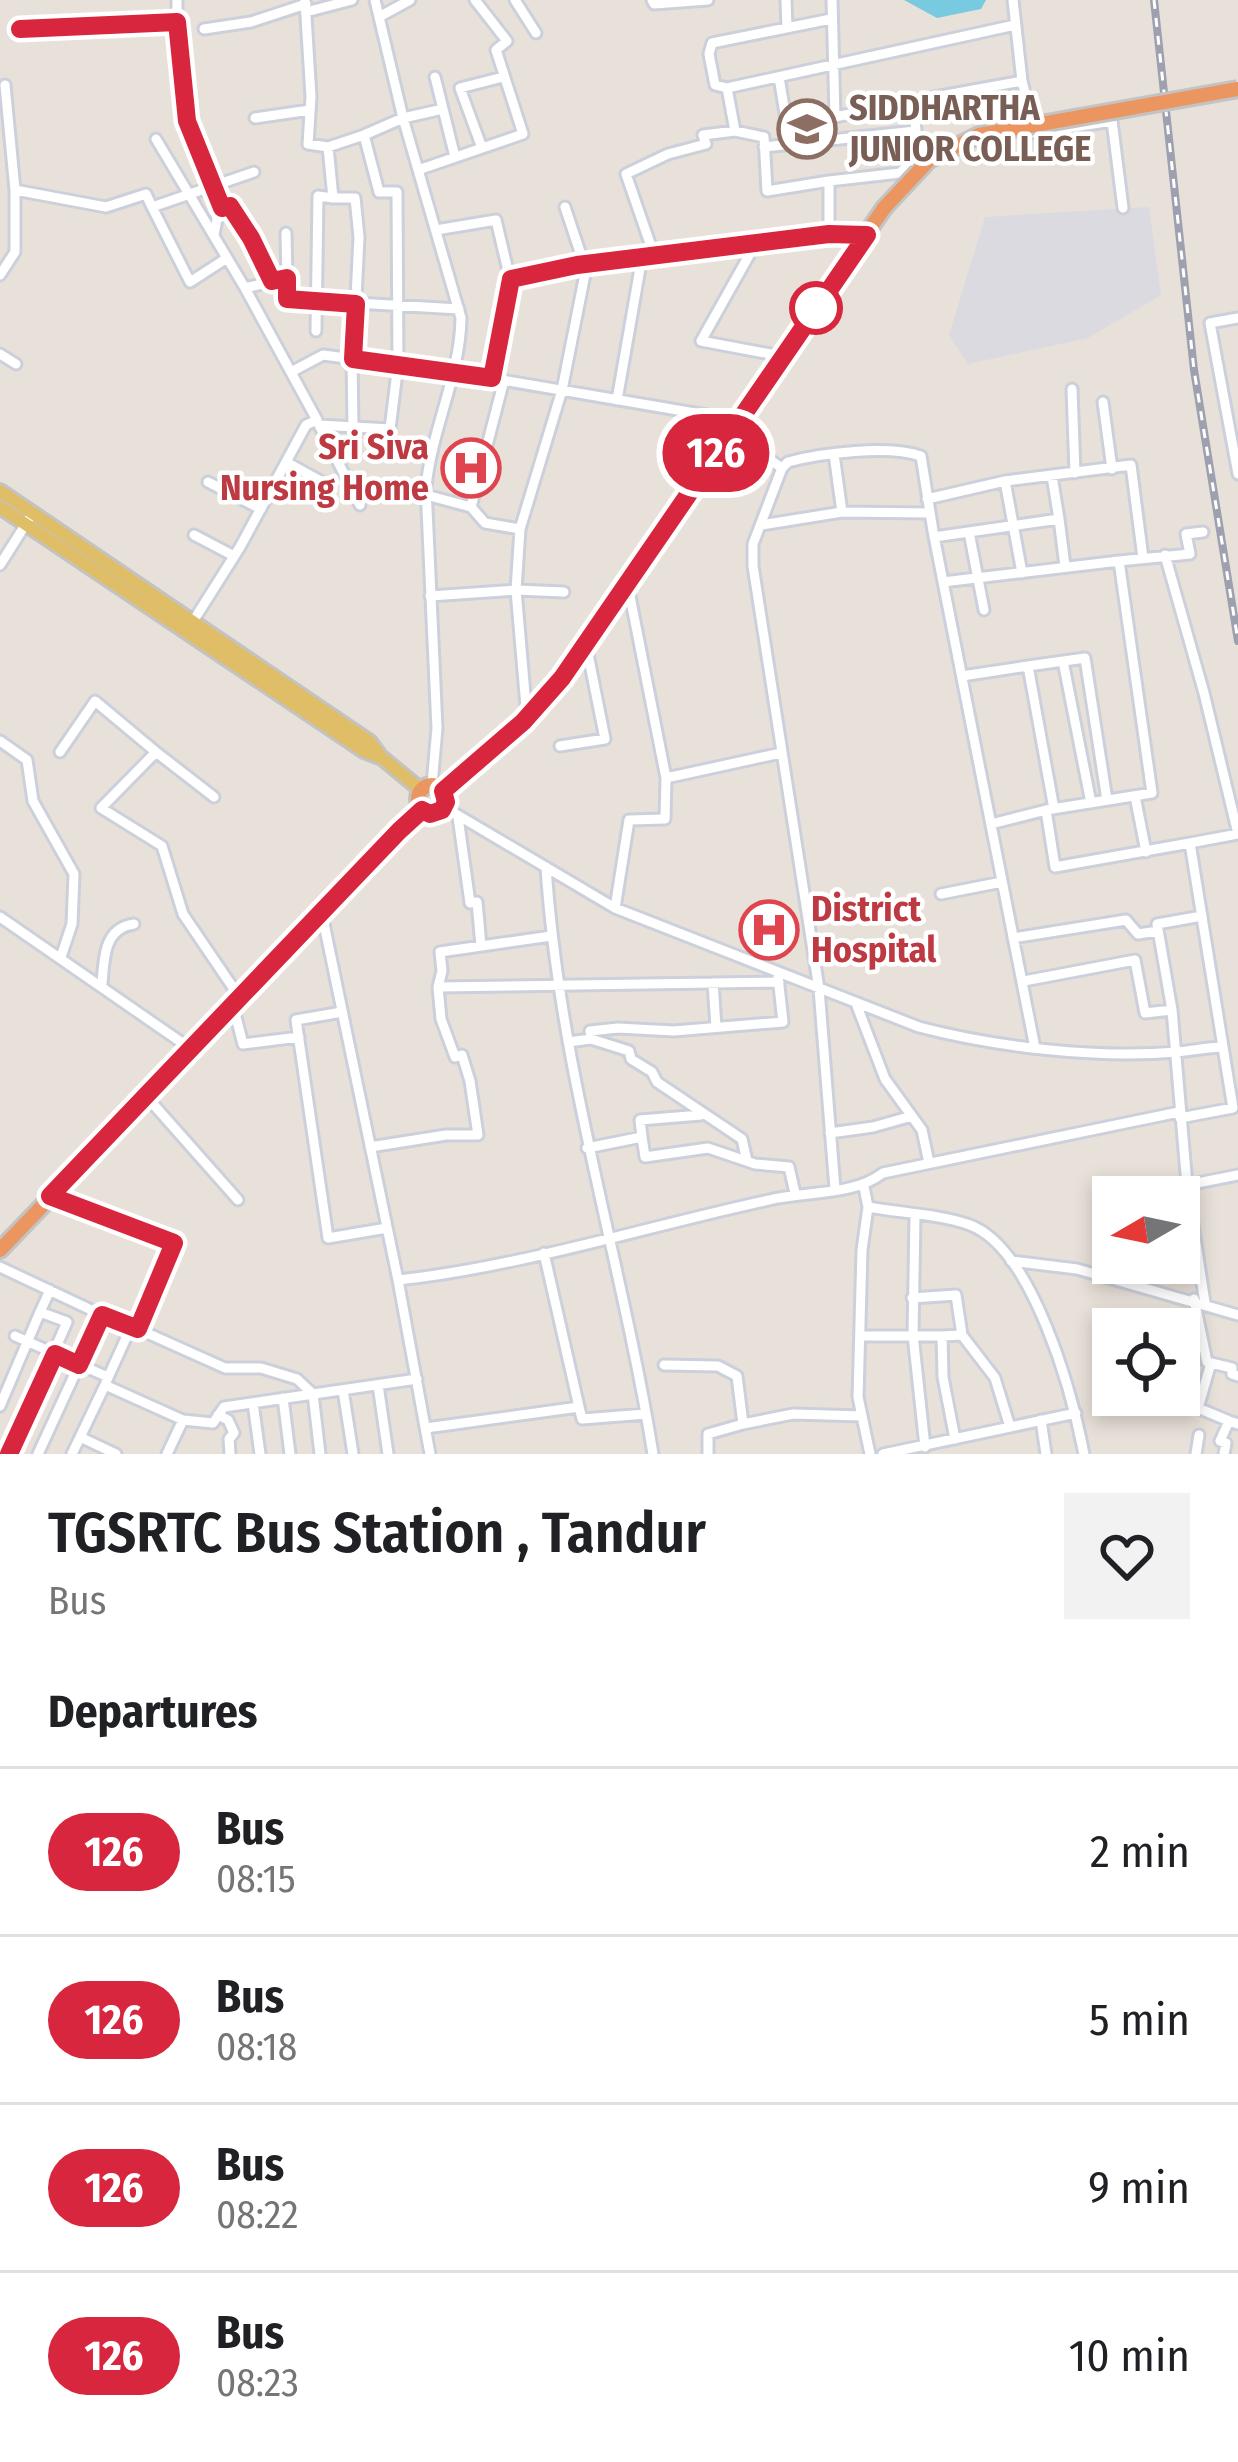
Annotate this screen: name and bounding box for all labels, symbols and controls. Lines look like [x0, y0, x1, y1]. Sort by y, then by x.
place label: SIDDHARTHA JUNIOR COLLEGE [848, 86, 1091, 171]
school or university icon: SIDDHARTHA JUNIOR COLLEGE [776, 98, 838, 160]
unlabelled marker [791, 283, 841, 333]
line badge: 126 [647, 414, 785, 492]
place label: Sri Siva Nursing Home [220, 425, 429, 510]
text: 126 [686, 428, 746, 478]
hospital icon: Sri Siva Nursing Home [440, 437, 502, 499]
place label: District Hospital [811, 887, 936, 972]
hospital icon: District Hospital [738, 899, 800, 961]
north arrow [1092, 1176, 1200, 1284]
map controls [1092, 1176, 1200, 1416]
button: locate [1092, 1308, 1200, 1416]
button: heart [1064, 1493, 1190, 1619]
text: TGSRTC Bus Station , Tandur [48, 1499, 706, 1567]
text: Bus [48, 1578, 106, 1624]
text: Departures [48, 1685, 257, 1739]
text: Bus [216, 1802, 284, 1856]
text: 2 min [1090, 1825, 1190, 1879]
text: 126 [84, 1827, 144, 1877]
text: 08:15 [216, 1856, 296, 1902]
text: Bus [216, 1970, 284, 2024]
text: 5 min [1089, 1993, 1190, 2047]
text: 126 [84, 1995, 144, 2045]
text: 08:18 [216, 2024, 297, 2070]
text: Bus [216, 2138, 284, 2192]
text: 9 min [1088, 2161, 1190, 2215]
text: 126 [84, 2163, 144, 2213]
text: 08:22 [216, 2192, 299, 2238]
text: Bus [216, 2306, 284, 2360]
text: 10 min [1069, 2329, 1190, 2383]
text: 126 [84, 2331, 144, 2381]
text: 08:23 [216, 2360, 299, 2406]

